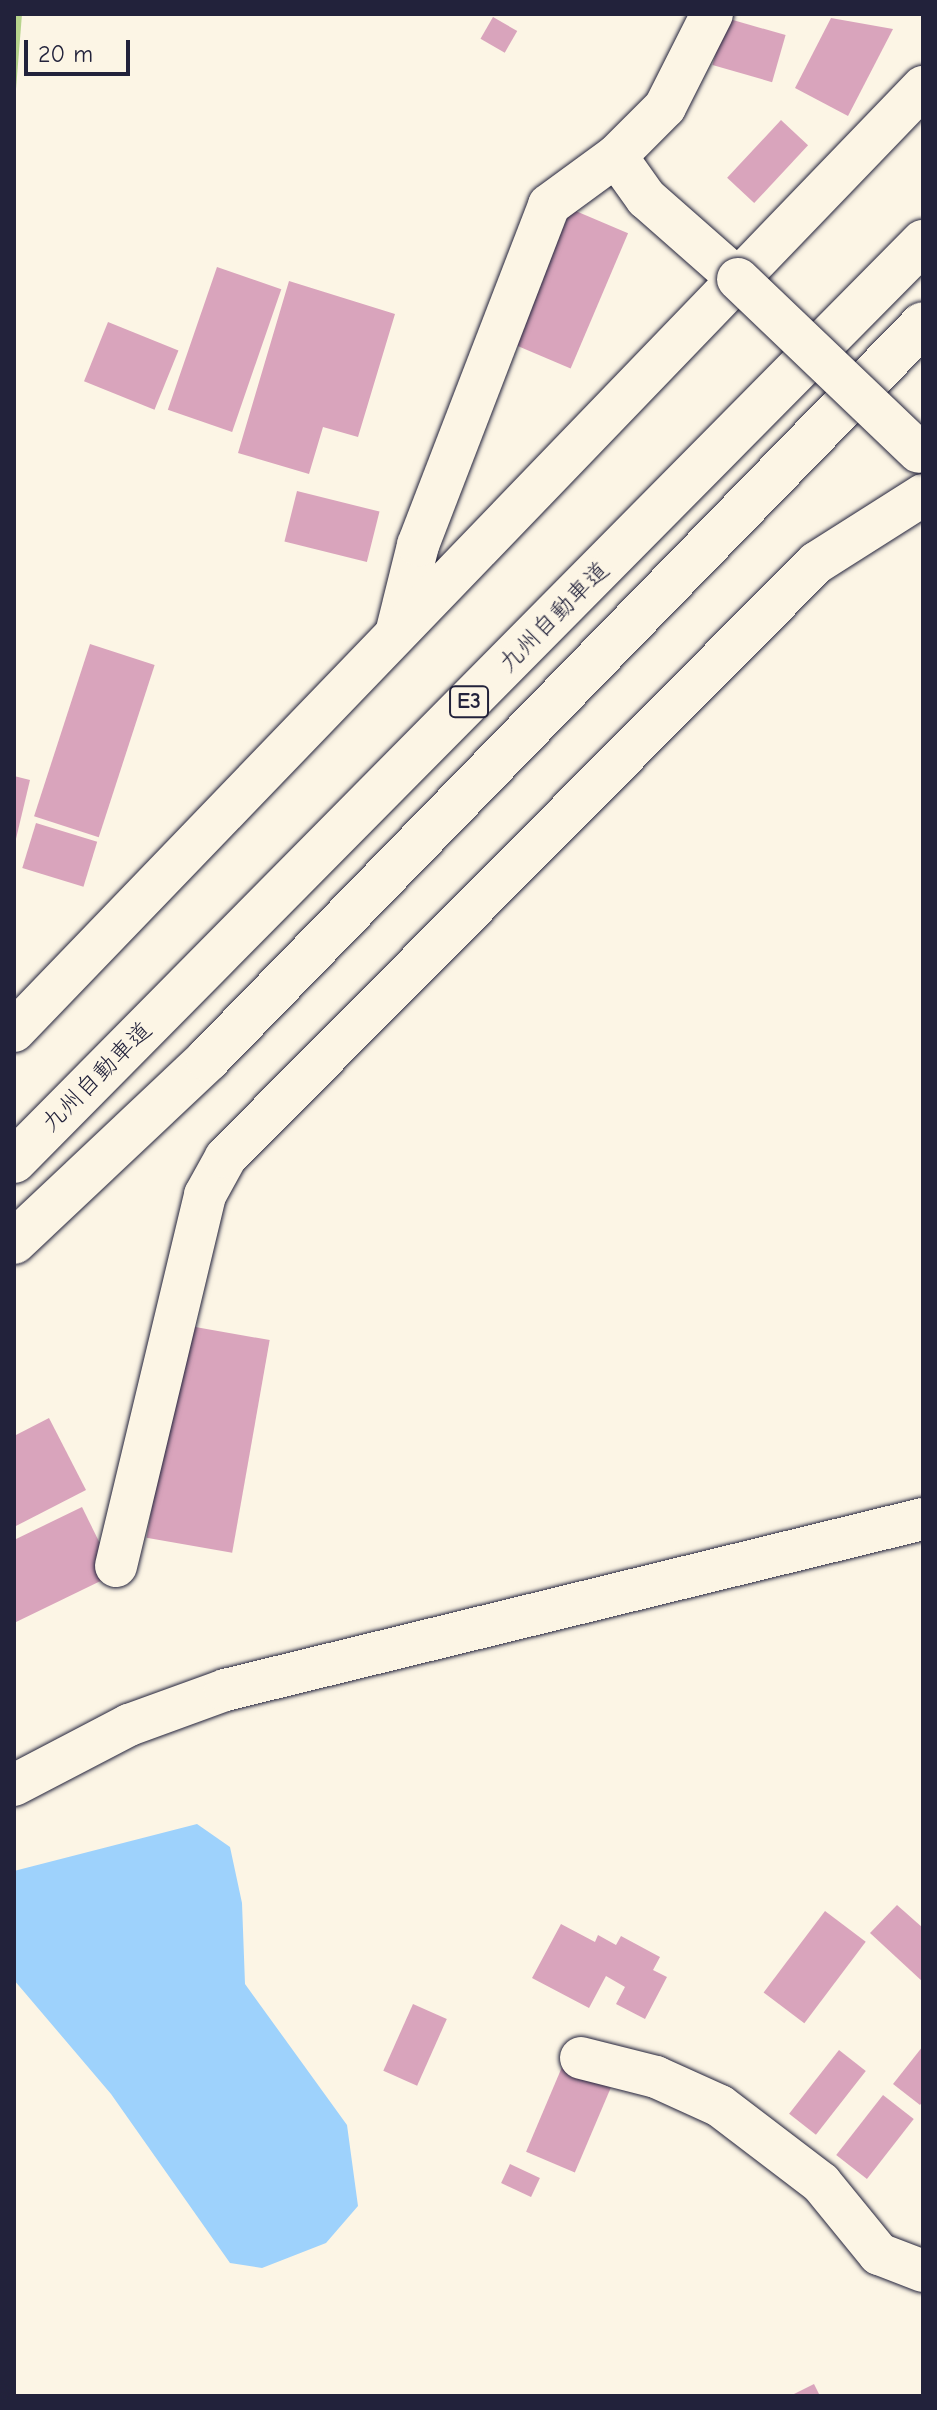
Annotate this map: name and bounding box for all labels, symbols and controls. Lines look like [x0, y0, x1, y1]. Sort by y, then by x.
scale bar [28, 24, 134, 74]
text: 20 m [38, 40, 93, 68]
street label: 九州自動車道 [493, 556, 615, 678]
road number: E3 [449, 684, 489, 720]
street label: 九州自動車道 [36, 1016, 158, 1138]

